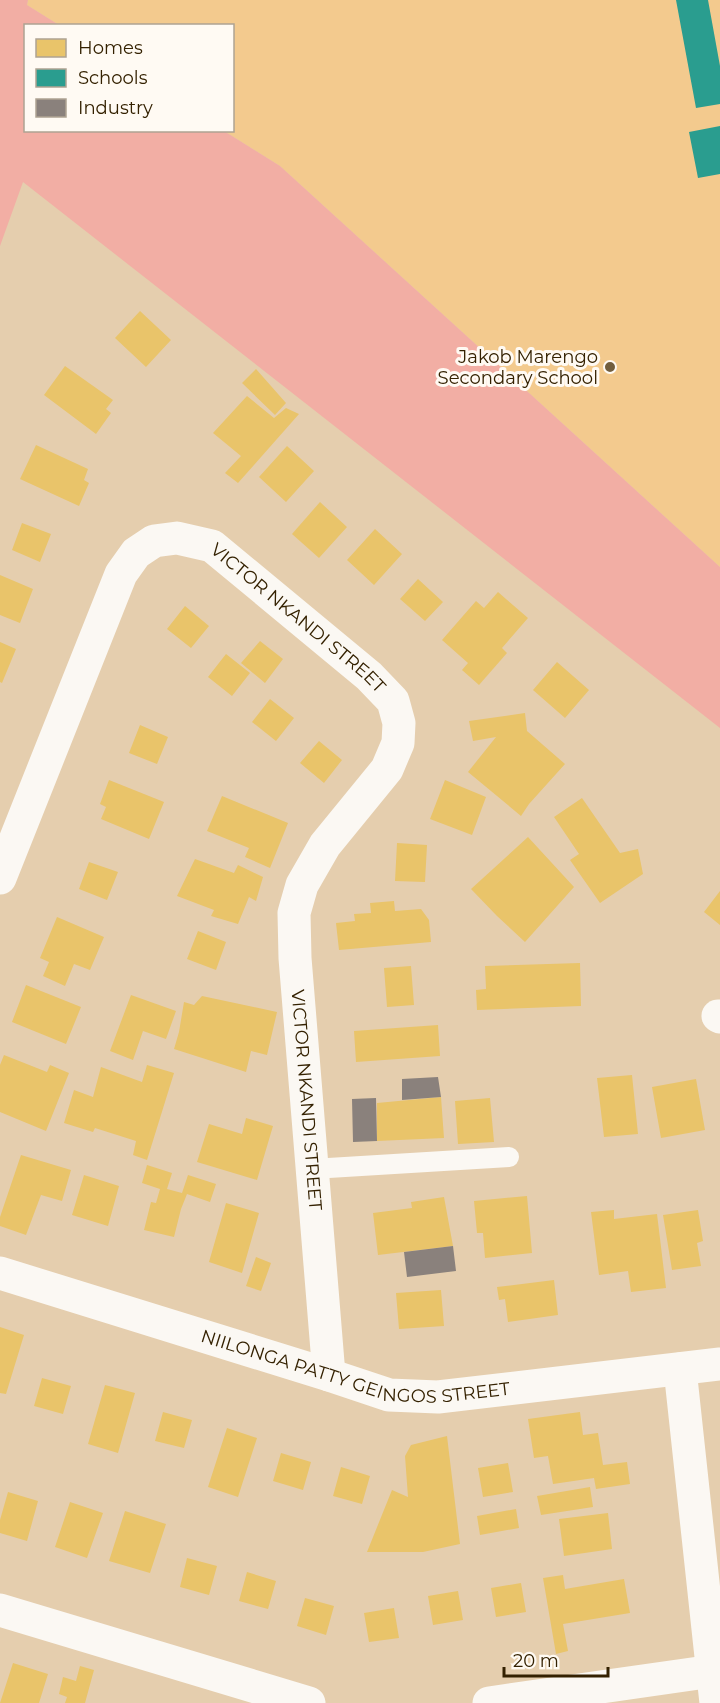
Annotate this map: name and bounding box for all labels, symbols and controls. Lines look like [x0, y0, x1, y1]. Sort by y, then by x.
legend [24, 24, 234, 132]
text: Homes [78, 37, 143, 59]
text: Schools [78, 67, 148, 89]
text: Industry [78, 97, 153, 119]
place label: Jakob Marengo Secondary School [438, 346, 598, 389]
marker: Jakob Marengo Secondary School [603, 360, 617, 374]
street label: VICTOR NKANDI STREET [206, 539, 391, 698]
street label: VICTOR NKANDI STREET [287, 989, 327, 1212]
street label: NIILONGA PATTY GEINGOS STREET [198, 1325, 512, 1408]
scale bar [504, 1640, 608, 1678]
text: 20 m [513, 1650, 559, 1672]

